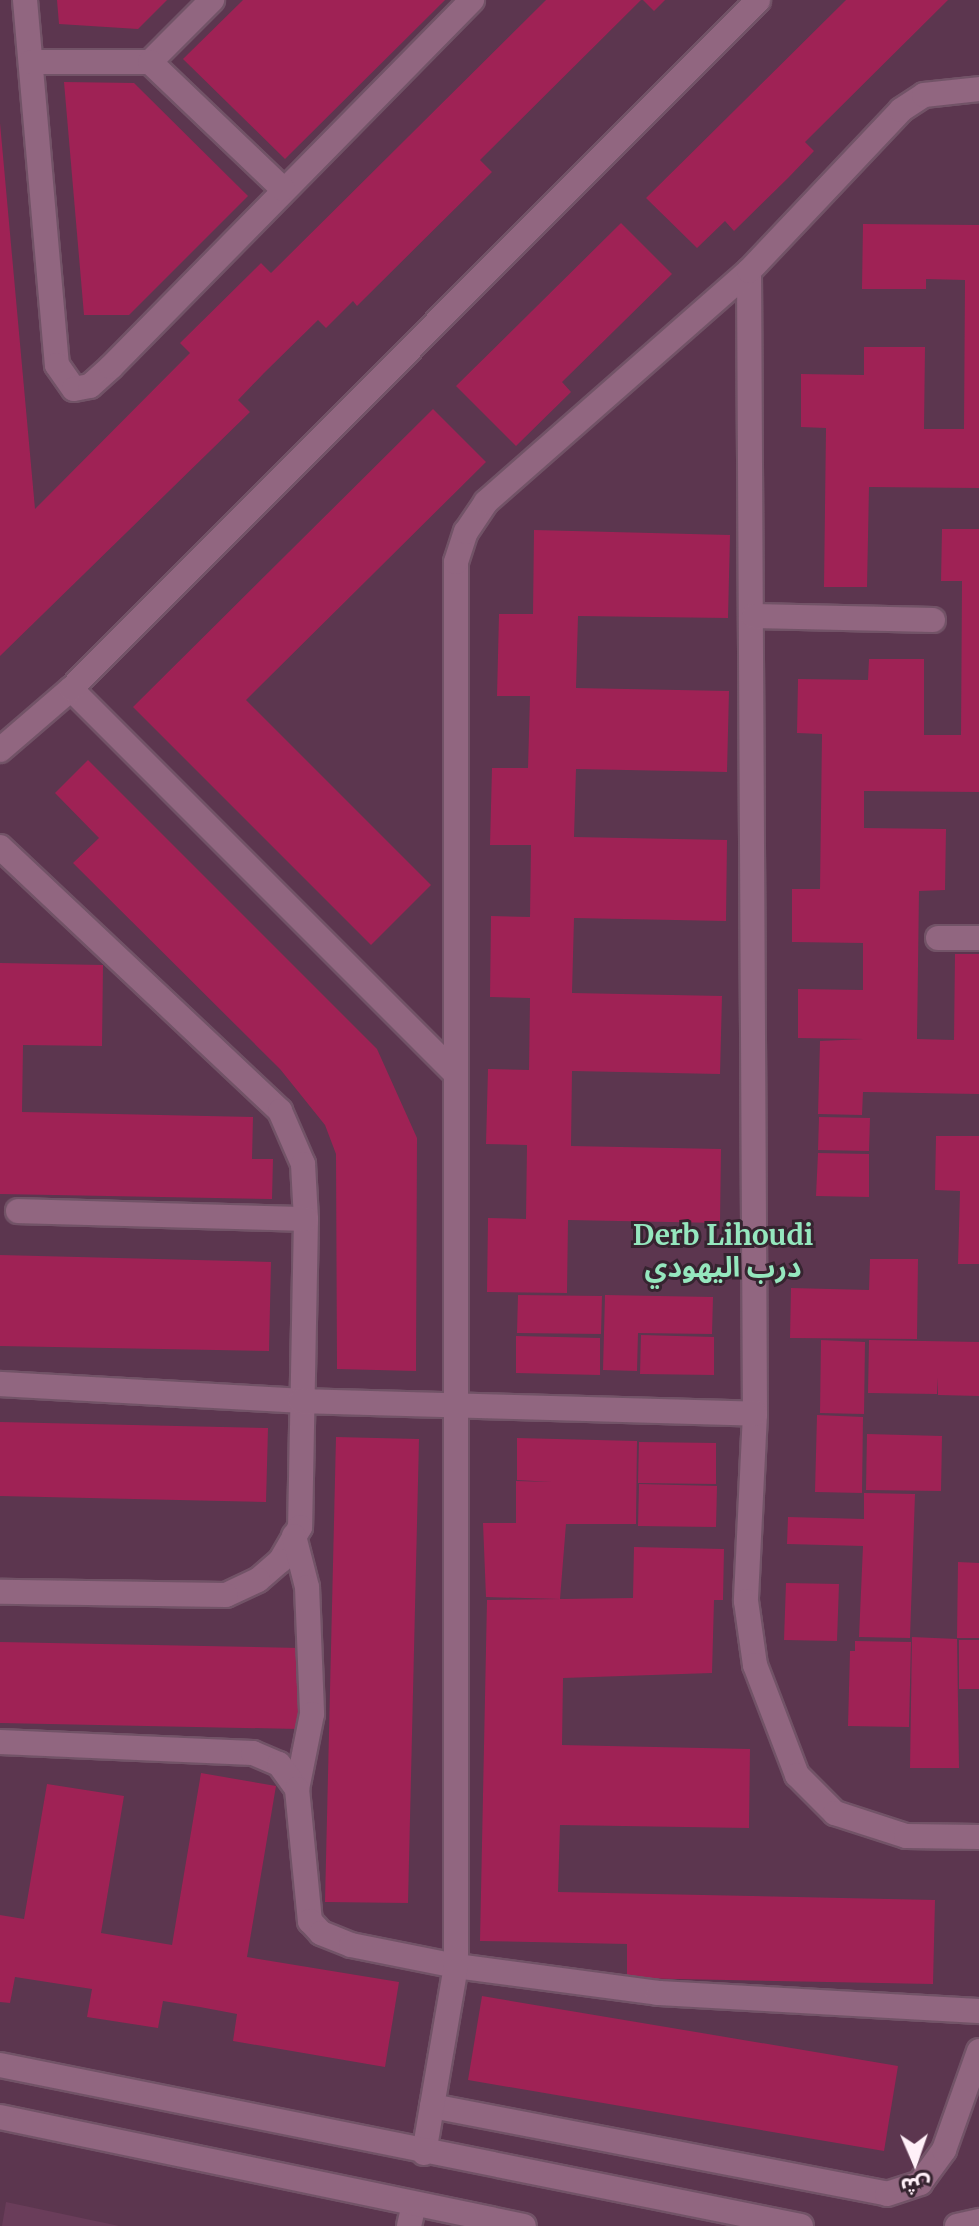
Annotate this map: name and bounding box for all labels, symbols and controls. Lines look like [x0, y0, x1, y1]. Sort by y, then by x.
district label: Derb Lihoudi درب اليهودي [633, 1218, 813, 1284]
north arrow [875, 2122, 955, 2202]
text: ش [900, 2171, 931, 2201]

